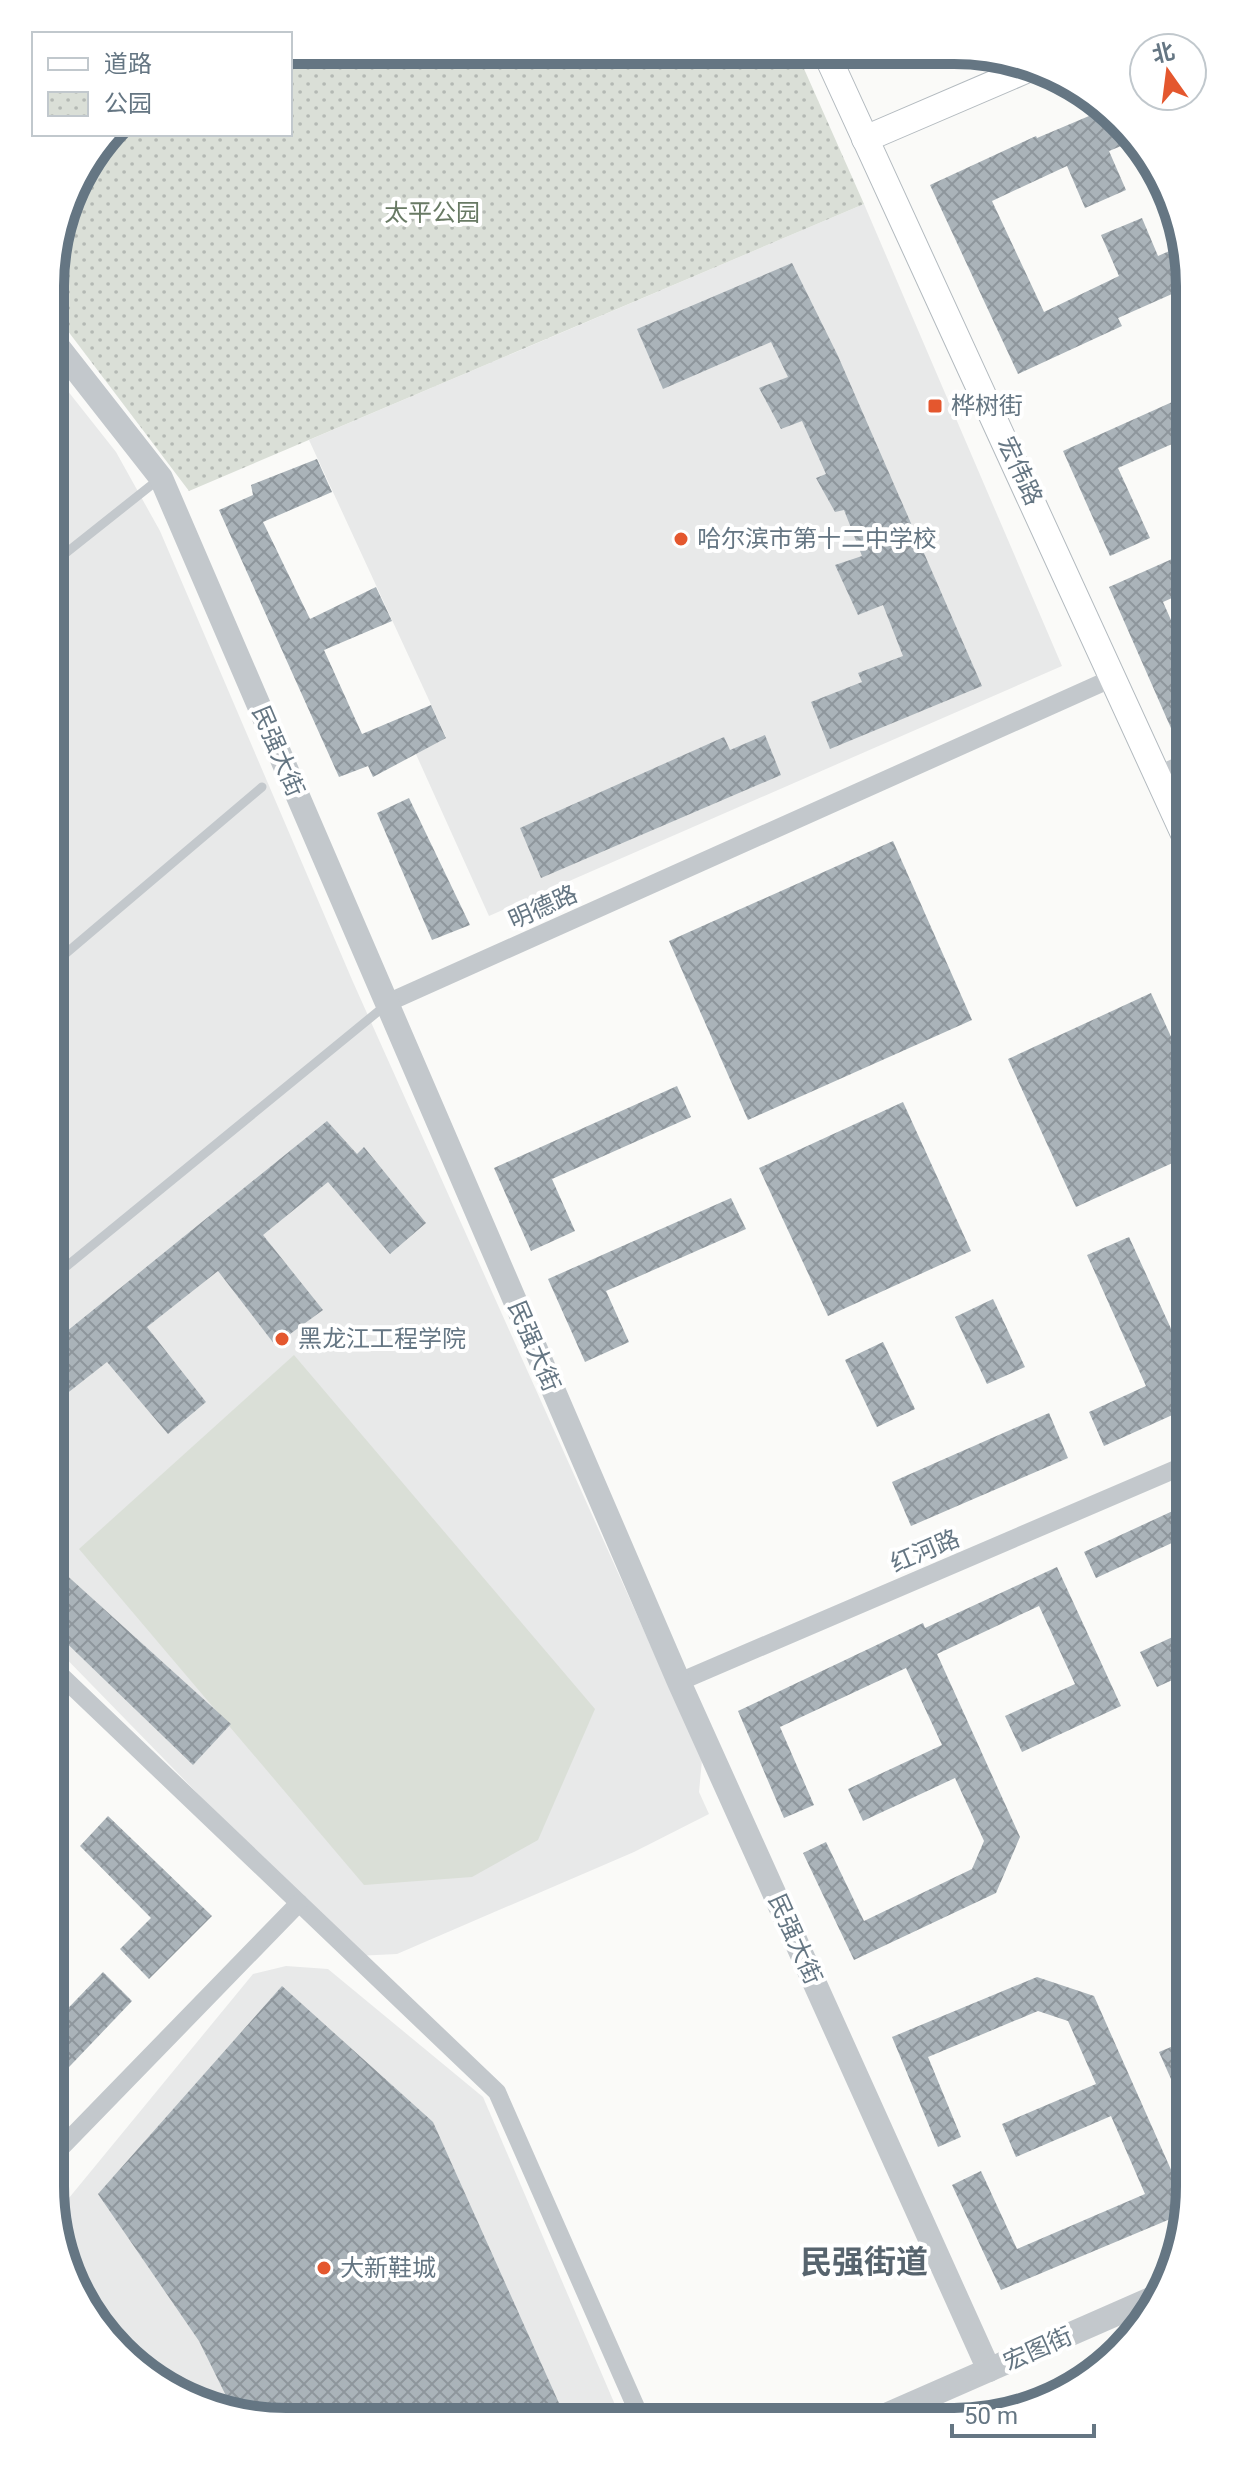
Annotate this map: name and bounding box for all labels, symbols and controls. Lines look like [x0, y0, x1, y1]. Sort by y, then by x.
legend [32, 32, 292, 136]
north arrow [1128, 32, 1208, 112]
text: 北 [1150, 38, 1177, 68]
text: 道路 [104, 50, 152, 78]
text: 公园 [104, 90, 152, 118]
park label: 太平公园 [384, 199, 480, 227]
place label: 桦树街 [951, 392, 1023, 420]
marker: 桦树街 [926, 397, 944, 415]
street label: 宏伟路 [992, 432, 1048, 510]
place label: 哈尔滨市第十二中学校 [697, 525, 937, 553]
marker: 哈尔滨市第十二中学校 [672, 530, 690, 548]
street label: 民强大街 [246, 701, 310, 801]
street label: 明德路 [504, 880, 582, 934]
street label: 民强大街 [502, 1296, 566, 1396]
place label: 黑龙江工程学院 [298, 1325, 466, 1353]
marker: 黑龙江工程学院 [273, 1330, 291, 1348]
street label: 红河路 [886, 1524, 964, 1578]
street label: 民强大街 [763, 1889, 827, 1989]
district label: 民强街道 [800, 2243, 928, 2281]
place label: 大新鞋城 [340, 2254, 436, 2282]
marker: 大新鞋城 [315, 2259, 333, 2277]
street label: 宏图街 [999, 2322, 1077, 2376]
scale bar [952, 2388, 1094, 2438]
text: 50 m [964, 2402, 1018, 2430]

